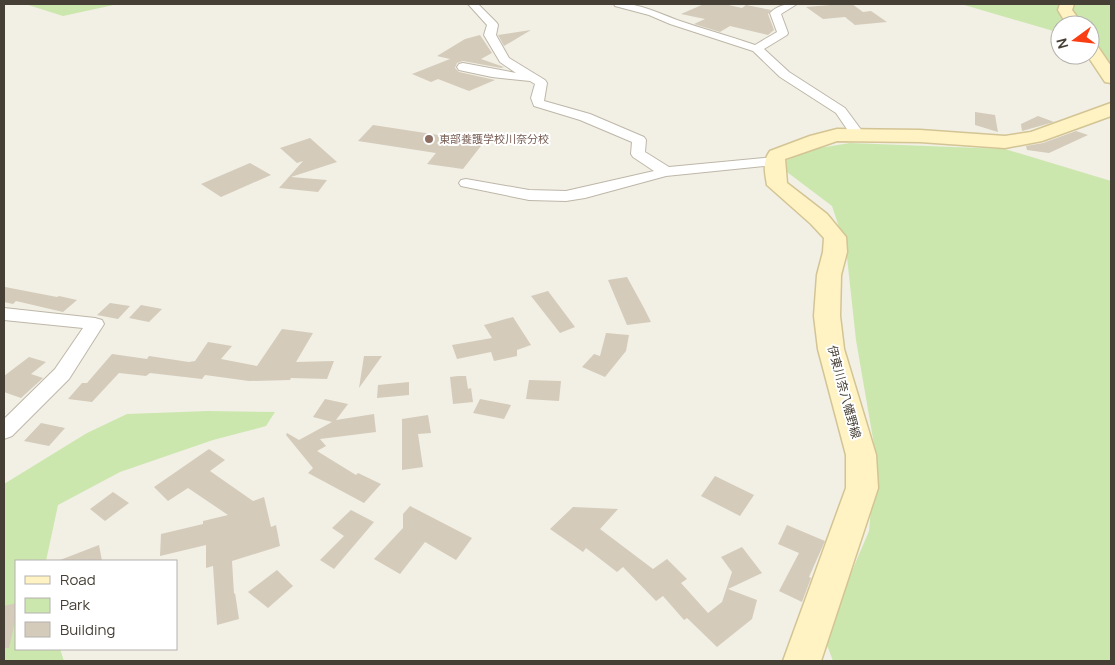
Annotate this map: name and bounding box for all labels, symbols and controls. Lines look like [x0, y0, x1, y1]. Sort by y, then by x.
north arrow [1050, 15, 1100, 65]
text: N [1051, 36, 1072, 51]
place label: 東部養護学校川奈分校 [439, 131, 549, 146]
marker: 東部養護学校川奈分校 [423, 133, 435, 145]
street label: 伊東川奈八幡野線 [824, 343, 865, 440]
legend [15, 560, 178, 650]
text: Road [60, 569, 96, 590]
text: Park [60, 594, 90, 615]
text: Building [60, 619, 115, 640]

